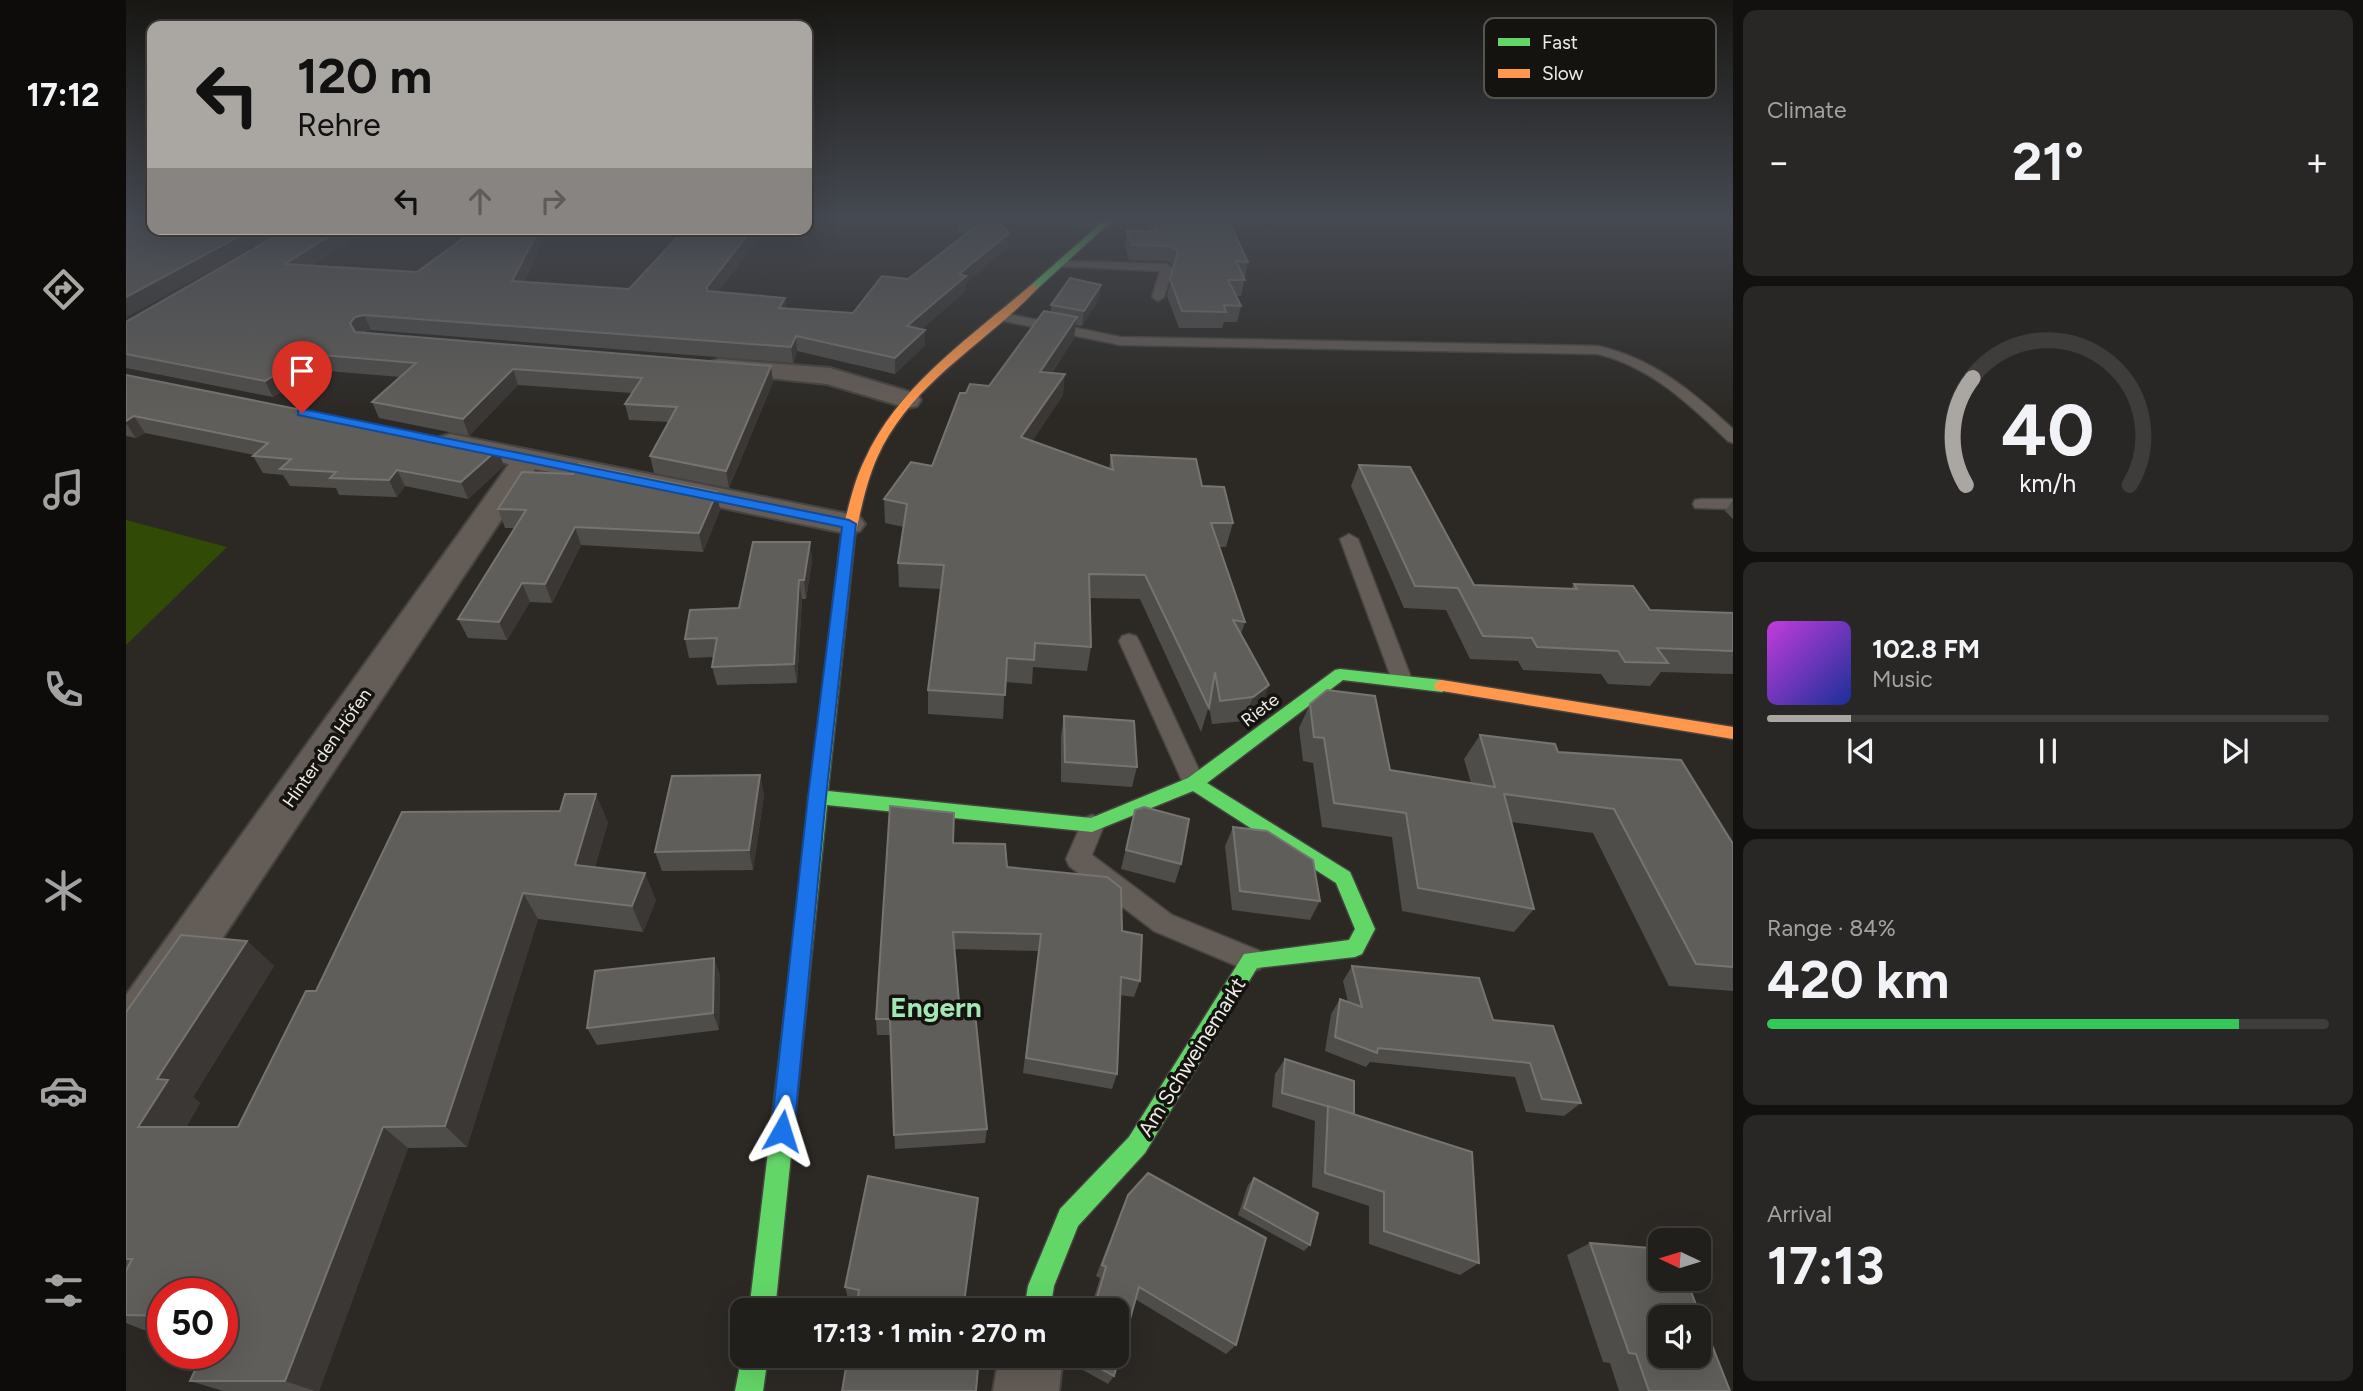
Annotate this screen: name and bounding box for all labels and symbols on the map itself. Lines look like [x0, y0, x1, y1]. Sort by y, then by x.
legend [1484, 18, 1716, 98]
text: Fast [1542, 31, 1578, 54]
text: Slow [1542, 62, 1584, 85]
pin [272, 341, 332, 413]
street label: Hinter den Höfen [278, 684, 376, 812]
street label: Riete [1237, 689, 1283, 731]
street label: Am Schweinemarkt [1133, 973, 1251, 1141]
district label: Engern [890, 990, 982, 1024]
position arrow [745, 1094, 819, 1168]
north arrow [1648, 1228, 1712, 1292]
speed limit sign: 50 [147, 1278, 238, 1369]

